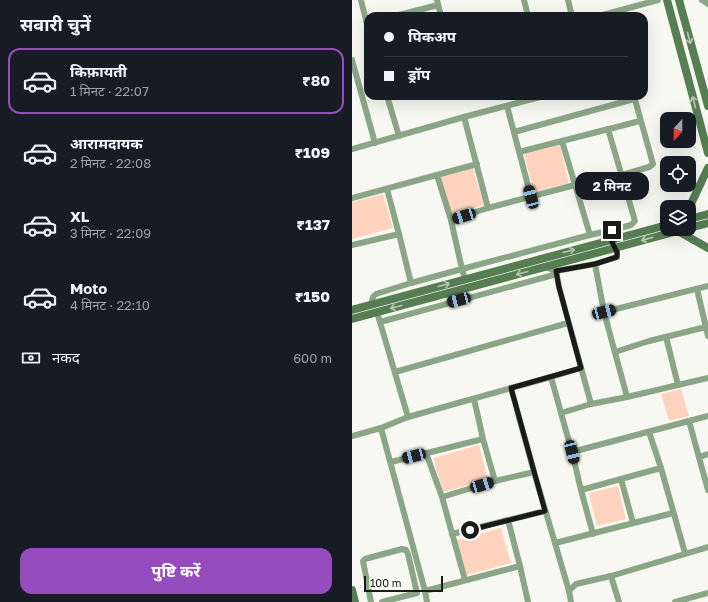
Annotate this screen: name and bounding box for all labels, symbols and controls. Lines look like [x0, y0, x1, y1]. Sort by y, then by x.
text: सवारी चुनें [20, 13, 91, 35]
text: पिकअप [408, 27, 456, 45]
one-way arrow [686, 31, 693, 44]
text: किफ़ायती [70, 62, 127, 80]
icon: car [22, 63, 58, 99]
text: ड्रॉप [408, 65, 430, 83]
text: ₹80 [302, 71, 330, 89]
text: 1 मिनट · 22:07 [70, 83, 149, 99]
one-way arrow [690, 95, 697, 108]
north arrow [660, 112, 696, 148]
map controls [660, 112, 696, 236]
text: आरामदायक [70, 134, 143, 152]
icon: car [22, 135, 58, 171]
text: ₹109 [294, 143, 330, 161]
text: 2 मिनट · 22:08 [70, 155, 151, 171]
button: locate [660, 156, 696, 192]
callout: 2 मिनट [575, 172, 649, 200]
text: 2 मिनट [593, 178, 631, 194]
car [522, 184, 540, 210]
button: layers [660, 200, 696, 236]
icon: car [22, 207, 58, 243]
text: XL [70, 207, 89, 225]
car [451, 207, 477, 225]
text: ₹137 [296, 215, 330, 233]
route end [603, 221, 621, 239]
text: 3 मिनट · 22:09 [70, 225, 151, 241]
one-way arrow [641, 236, 654, 243]
one-way arrow [562, 247, 575, 254]
one-way arrow [515, 270, 528, 278]
icon: car [22, 279, 58, 315]
text: Moto [70, 279, 107, 297]
one-way arrow [437, 281, 450, 288]
text: ₹150 [295, 287, 330, 305]
car [446, 291, 472, 309]
text: 4 मिनट · 22:10 [70, 297, 150, 313]
car [591, 303, 617, 321]
one-way arrow [390, 304, 403, 311]
icon: cash [20, 347, 42, 369]
text: नकद [52, 348, 80, 366]
text: 600 m [293, 350, 332, 366]
car [563, 439, 581, 465]
car [401, 447, 427, 465]
car [469, 476, 495, 494]
route start [461, 521, 479, 539]
button: पुष्टि करें [20, 548, 332, 594]
scale bar [364, 574, 443, 593]
text: 100 m [370, 576, 401, 589]

